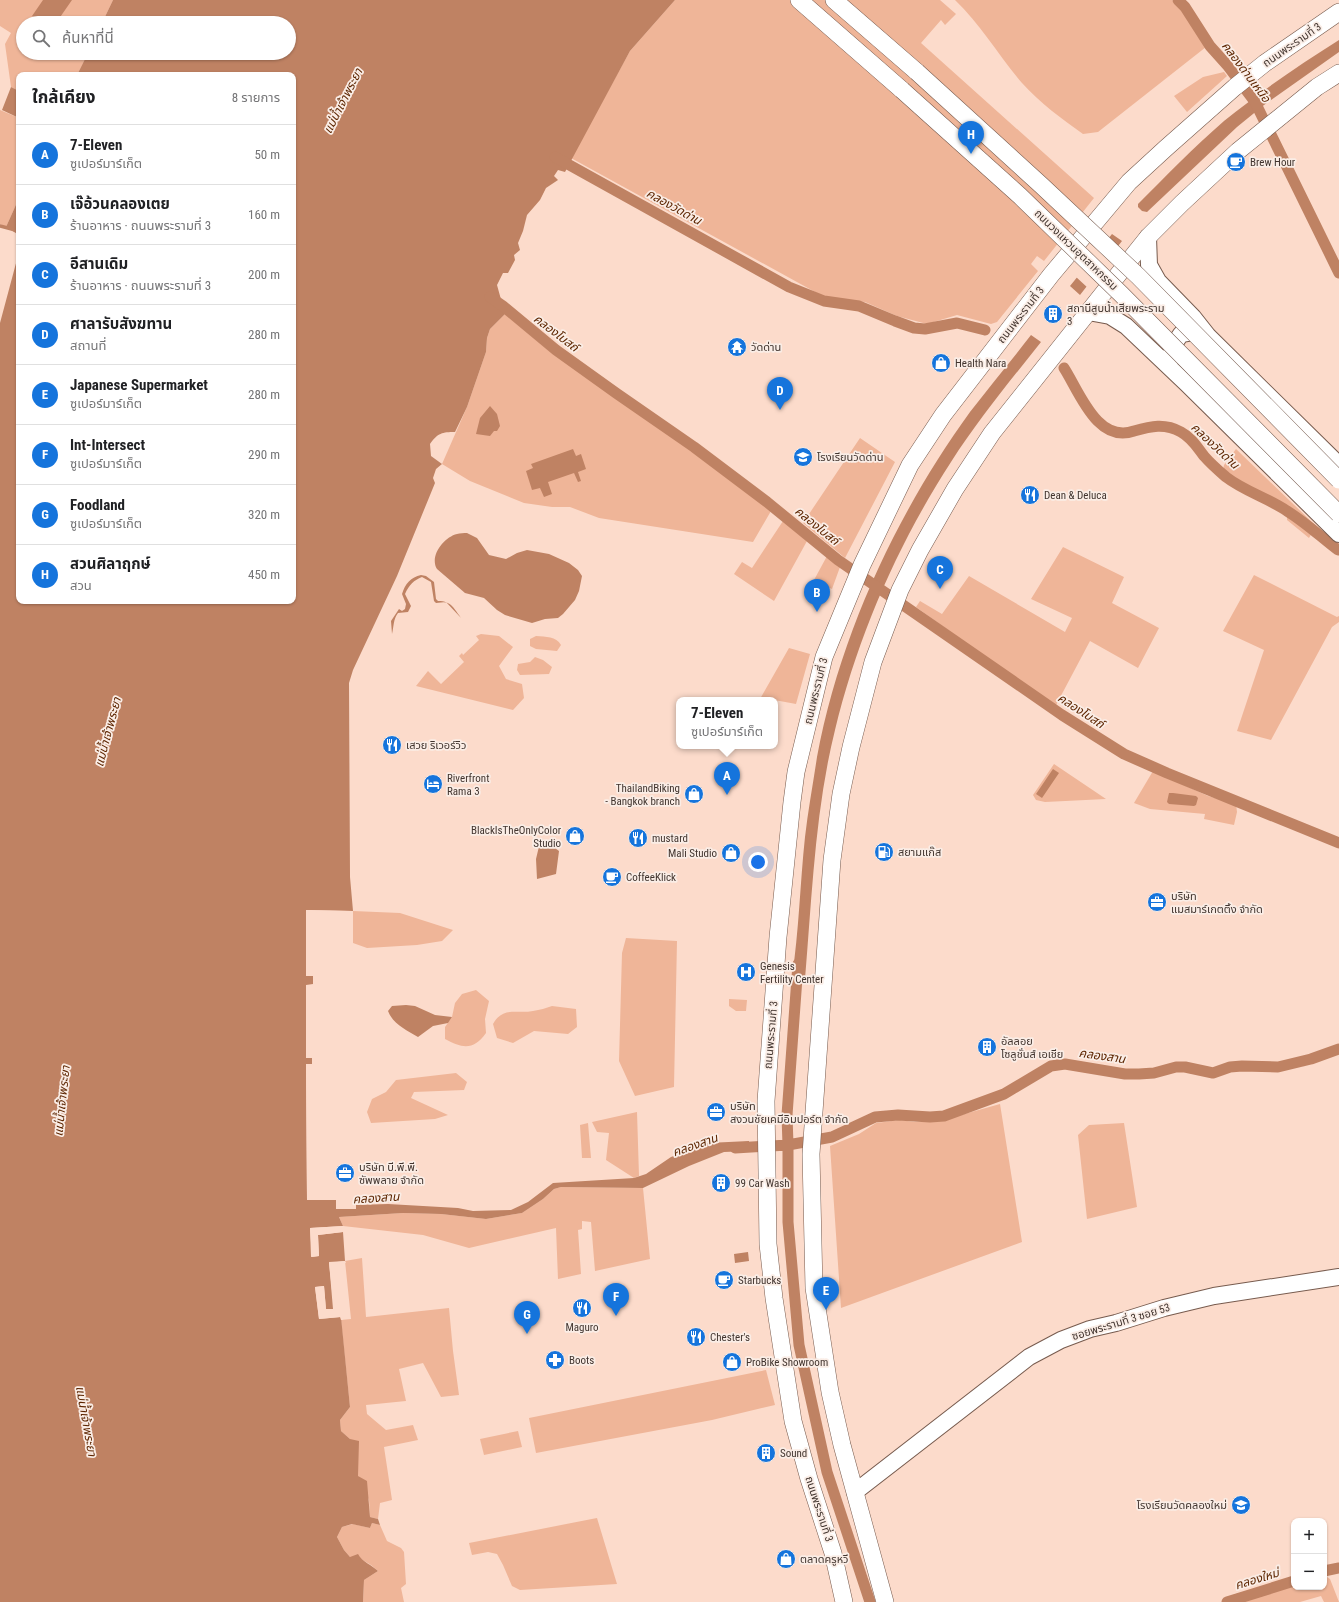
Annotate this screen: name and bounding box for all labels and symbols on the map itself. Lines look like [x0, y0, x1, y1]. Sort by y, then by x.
street label: ถนนพระรามที่ 3 [1259, 19, 1324, 70]
water label: คลองด่านเหนือ [1219, 39, 1274, 106]
water label: แม่น้ำเจ้าพระยา [319, 64, 366, 136]
pin: H [958, 121, 984, 154]
cafe icon: Brew Hour [1225, 151, 1247, 173]
place label: Brew Hour [1250, 156, 1296, 169]
water label: คลองวัดด่าน [644, 186, 704, 228]
street label: ถนนวงแหวนอุตสาหกรรม [1032, 207, 1120, 293]
street label: ถนนพระรามที่ 3 [993, 283, 1047, 346]
place label: สถานีสูบน้ำเสียพระราม 3 [1067, 300, 1165, 328]
building icon: สถานีสูบน้ำเสียพระราม 3 [1042, 303, 1064, 325]
water label: คลองโบสถ์ [531, 312, 583, 356]
temple icon: วัดด่าน [726, 336, 748, 358]
place label: วัดด่าน [751, 341, 781, 354]
shop icon: Health Nara [930, 352, 952, 374]
place label: Health Nara [955, 357, 1006, 370]
pin: D [767, 377, 793, 410]
water label: คลองวัดด่าน [1188, 420, 1242, 472]
school or university icon: โรงเรียนวัดด่าน [792, 446, 814, 468]
place label: โรงเรียนวัดด่าน [817, 451, 884, 464]
restaurant icon: Dean & Deluca [1019, 484, 1041, 506]
place label: Dean & Deluca [1044, 489, 1107, 502]
water label: คลองโบสถ์ [792, 504, 843, 549]
pin: C [927, 556, 953, 589]
pin: B [804, 579, 830, 612]
street label: ถนนพระรามที่ 3 [800, 656, 831, 726]
water label: คลองโบสถ์ [1055, 691, 1108, 732]
water label: แม่น้ำเจ้าพระยา [90, 694, 124, 768]
restaurant icon: เสวย ริเวอร์วิว [381, 734, 403, 756]
place label: เสวย ริเวอร์วิว [406, 739, 466, 752]
pin: A [714, 762, 740, 795]
place label: Riverfront Rama 3 [447, 772, 489, 798]
hotel icon: Riverfront Rama 3 [422, 773, 444, 795]
place label: ThailandBiking - Bangkok branch [605, 782, 680, 808]
shop icon: ThailandBiking - Bangkok branch [683, 783, 705, 805]
place label: BlackIsTheOnlyColor Studio [471, 824, 562, 850]
shop icon: BlackIsTheOnlyColor Studio [564, 825, 586, 847]
restaurant icon: mustard [627, 827, 649, 849]
place label: mustard [652, 832, 688, 845]
fuel station icon: สยามแก๊ส [873, 841, 895, 863]
shop icon: Mali Studio [720, 842, 742, 864]
place label: สยามแก๊ส [898, 846, 941, 859]
place label: Mali Studio [668, 847, 717, 860]
your location [748, 852, 768, 872]
cafe icon: CoffeeKlick [601, 866, 623, 888]
place label: CoffeeKlick [626, 871, 676, 884]
place label: บริษัท แมสมาร์เกตติ้ง จำกัด [1171, 890, 1263, 916]
office icon: บริษัท แมสมาร์เกตติ้ง จำกัด [1146, 891, 1168, 913]
place label: Genesis Fertility Center [760, 960, 824, 986]
hospital icon: Genesis Fertility Center [735, 961, 757, 983]
street label: ถนนพระรามที่ 3 [760, 1000, 780, 1069]
place label: อัลลอย โซลูชั่นส์ เอเชีย [1001, 1035, 1063, 1061]
building icon: อัลลอย โซลูชั่นส์ เอเชีย [976, 1036, 998, 1058]
water label: คลองสาน [1078, 1046, 1127, 1066]
water label: แม่น้ำเจ้าพระยา [49, 1064, 73, 1137]
place label: บริษัท สงวนชัยเคมีอิมปอร์ต จำกัด [730, 1100, 848, 1126]
office icon: บริษัท สงวนชัยเคมีอิมปอร์ต จำกัด [705, 1101, 727, 1123]
water label: คลองสาน [671, 1131, 720, 1159]
place label: บริษัท บี.พี.พี. ซัพพลาย จำกัด [359, 1161, 424, 1187]
office icon: บริษัท บี.พี.พี. ซัพพลาย จำกัด [334, 1162, 356, 1184]
building icon: 99 Car Wash [710, 1172, 732, 1194]
place label: 99 Car Wash [735, 1177, 790, 1190]
water label: คลองสาน [352, 1189, 400, 1207]
cafe icon: Starbucks [713, 1269, 735, 1291]
place label: Starbucks [738, 1274, 781, 1287]
pin: E [813, 1277, 839, 1310]
pin: F [603, 1283, 629, 1316]
restaurant icon: Maguro [571, 1297, 593, 1319]
street label: ซอยพระรามที่ 3 ซอย 53 [1070, 1299, 1172, 1343]
pin: G [514, 1301, 540, 1334]
place label: Maguro [565, 1321, 599, 1334]
restaurant icon: Chester's [685, 1326, 707, 1348]
place label: Chester's [710, 1331, 750, 1344]
pharmacy icon: Boots [544, 1349, 566, 1371]
shop icon: ProBike Showroom [721, 1351, 743, 1373]
place label: Boots [569, 1354, 594, 1367]
place label: ProBike Showroom [746, 1356, 828, 1369]
water label: แม่น้ำเจ้าพระยา [73, 1384, 101, 1458]
building icon: Sound [755, 1442, 777, 1464]
place label: Sound [780, 1447, 807, 1460]
street label: ถนนพระรามที่ 3 [802, 1474, 838, 1543]
school or university icon: โรงเรียนวัดคลองใหม่ [1230, 1494, 1252, 1516]
place label: โรงเรียนวัดคลองใหม่ [1137, 1499, 1227, 1512]
shop icon: ตลาดครูหวี [775, 1548, 797, 1570]
place label: ตลาดครูหวี [800, 1553, 849, 1566]
water label: คลองใหม่ [1233, 1565, 1283, 1592]

